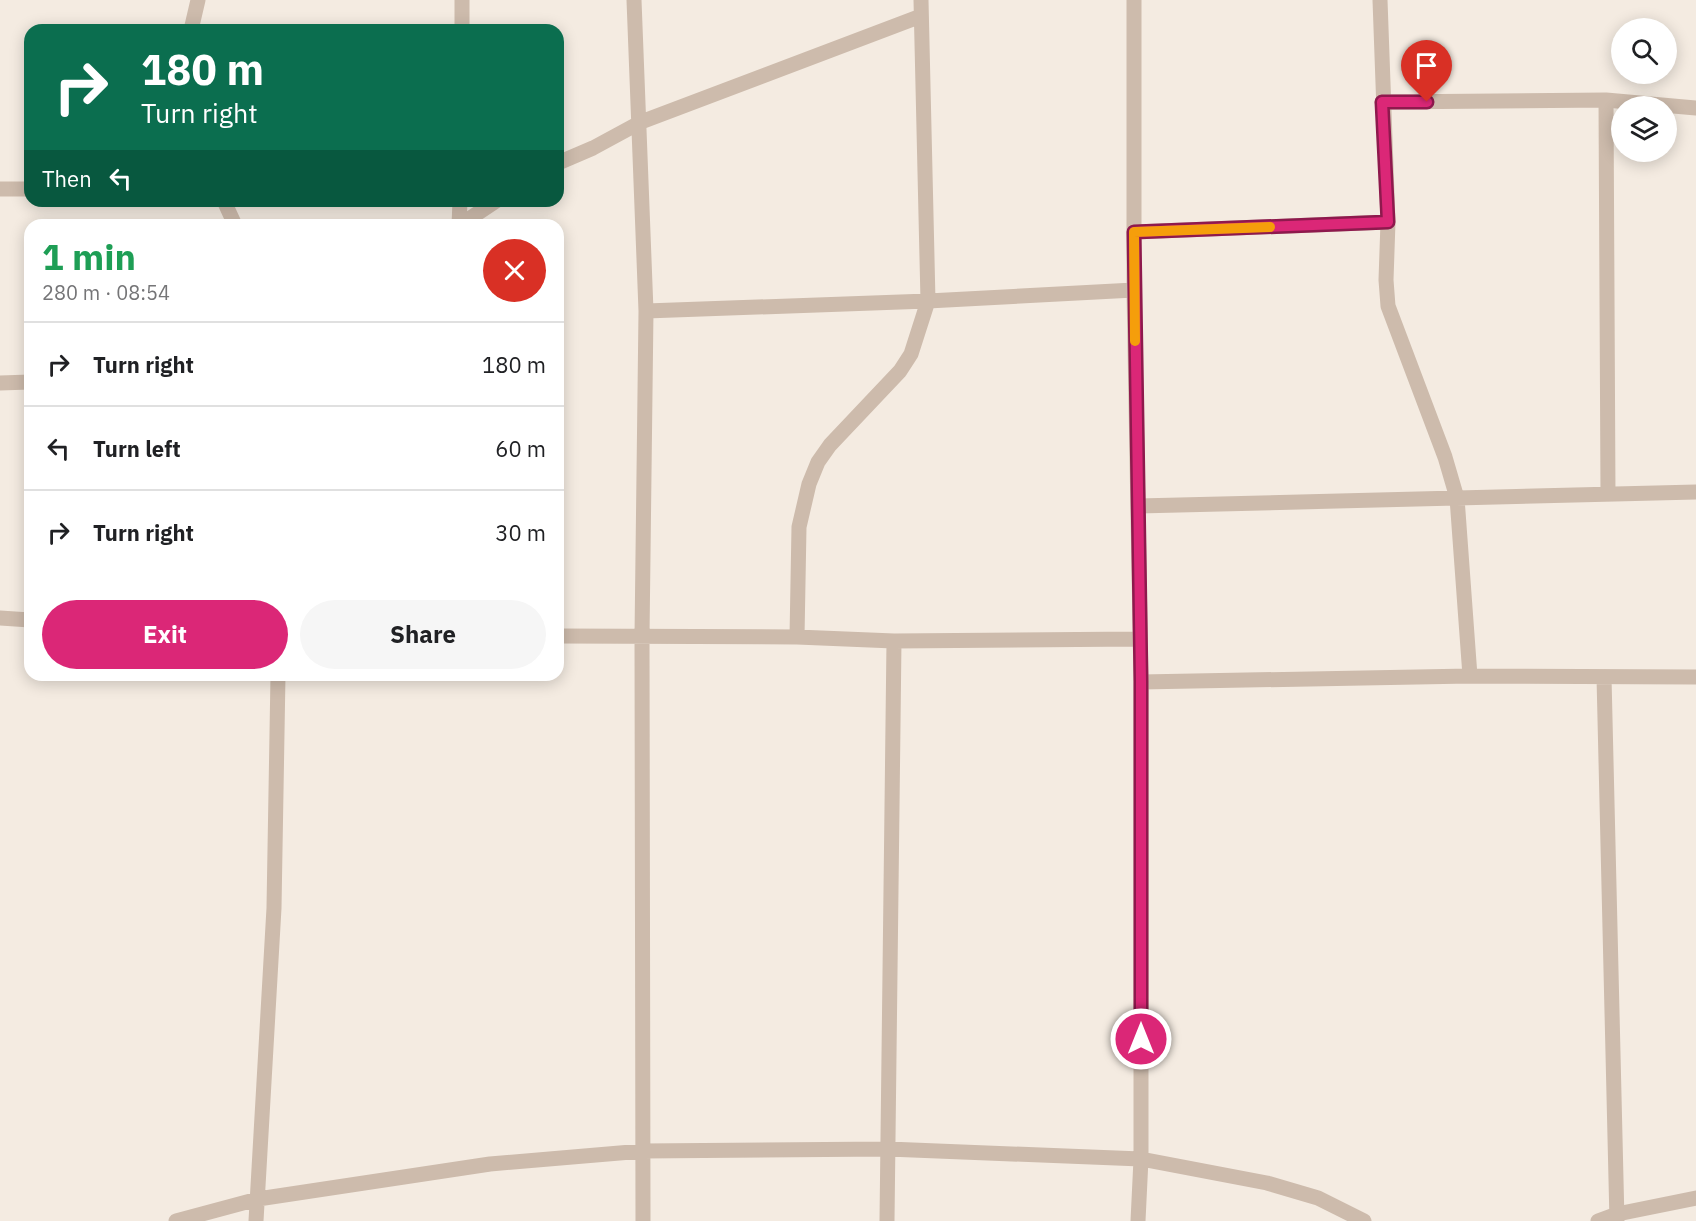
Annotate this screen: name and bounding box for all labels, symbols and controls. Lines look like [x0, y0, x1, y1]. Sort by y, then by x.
map controls [1611, 18, 1677, 162]
button: search [1611, 18, 1677, 84]
pin [1401, 40, 1452, 102]
text: 180 m [141, 42, 264, 97]
icon: right [42, 48, 120, 126]
icon: arrive [1410, 49, 1443, 82]
text: Turn right [141, 95, 258, 130]
button: layers [1611, 96, 1677, 162]
icon: left [104, 162, 137, 195]
text: Then [42, 164, 92, 193]
text: 1 min [42, 233, 136, 280]
button: close [483, 239, 546, 302]
text: 280 m · 08:54 [42, 279, 170, 306]
icon: right [42, 348, 75, 381]
text: Turn right [93, 350, 194, 379]
text: 180 m [482, 350, 546, 379]
icon: left [42, 432, 75, 465]
text: Turn left [93, 434, 181, 463]
text: 60 m [495, 434, 546, 463]
icon: right [42, 516, 75, 549]
text: Turn right [93, 518, 194, 547]
text: 30 m [495, 518, 546, 547]
button: Exit [42, 600, 288, 669]
button: Share [300, 600, 546, 669]
position arrow [1109, 1007, 1173, 1071]

